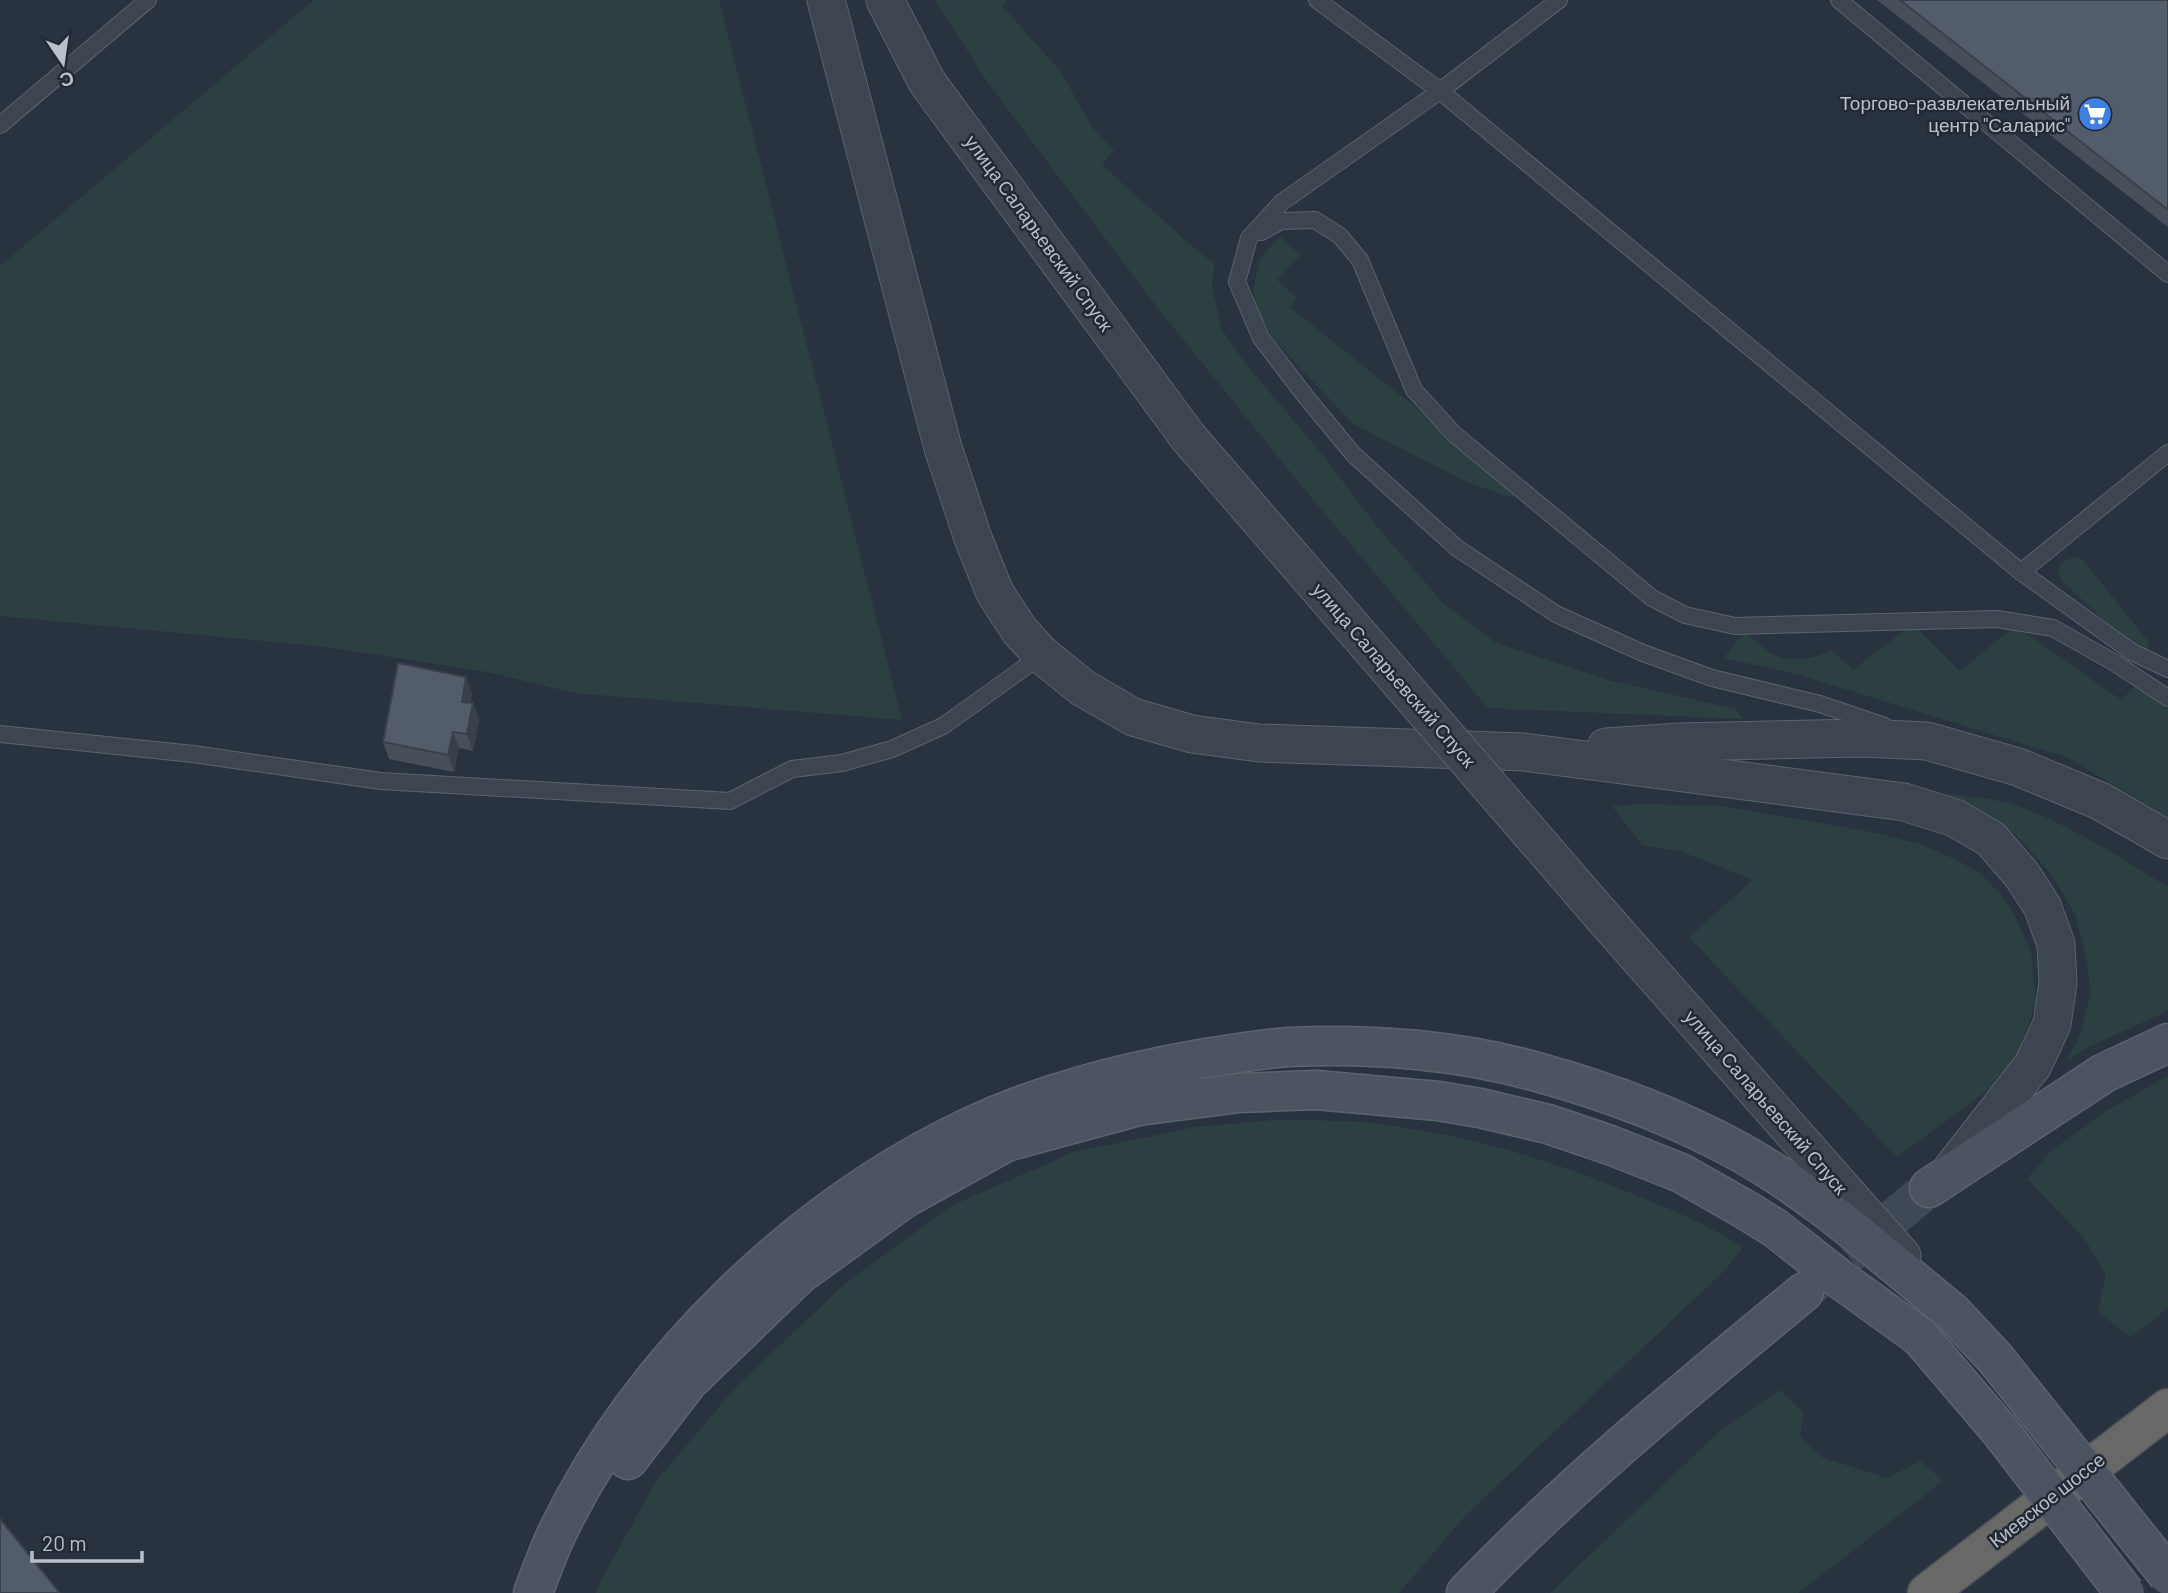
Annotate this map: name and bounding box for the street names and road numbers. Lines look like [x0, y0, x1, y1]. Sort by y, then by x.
street label: улица Саларьевский Спуск [960, 130, 1119, 336]
street label: улица Саларьевский Спуск [1308, 578, 1481, 772]
street label: улица Саларьевский Спуск [1680, 1005, 1853, 1199]
street label: Киевское шоссе [1984, 1447, 2109, 1552]

